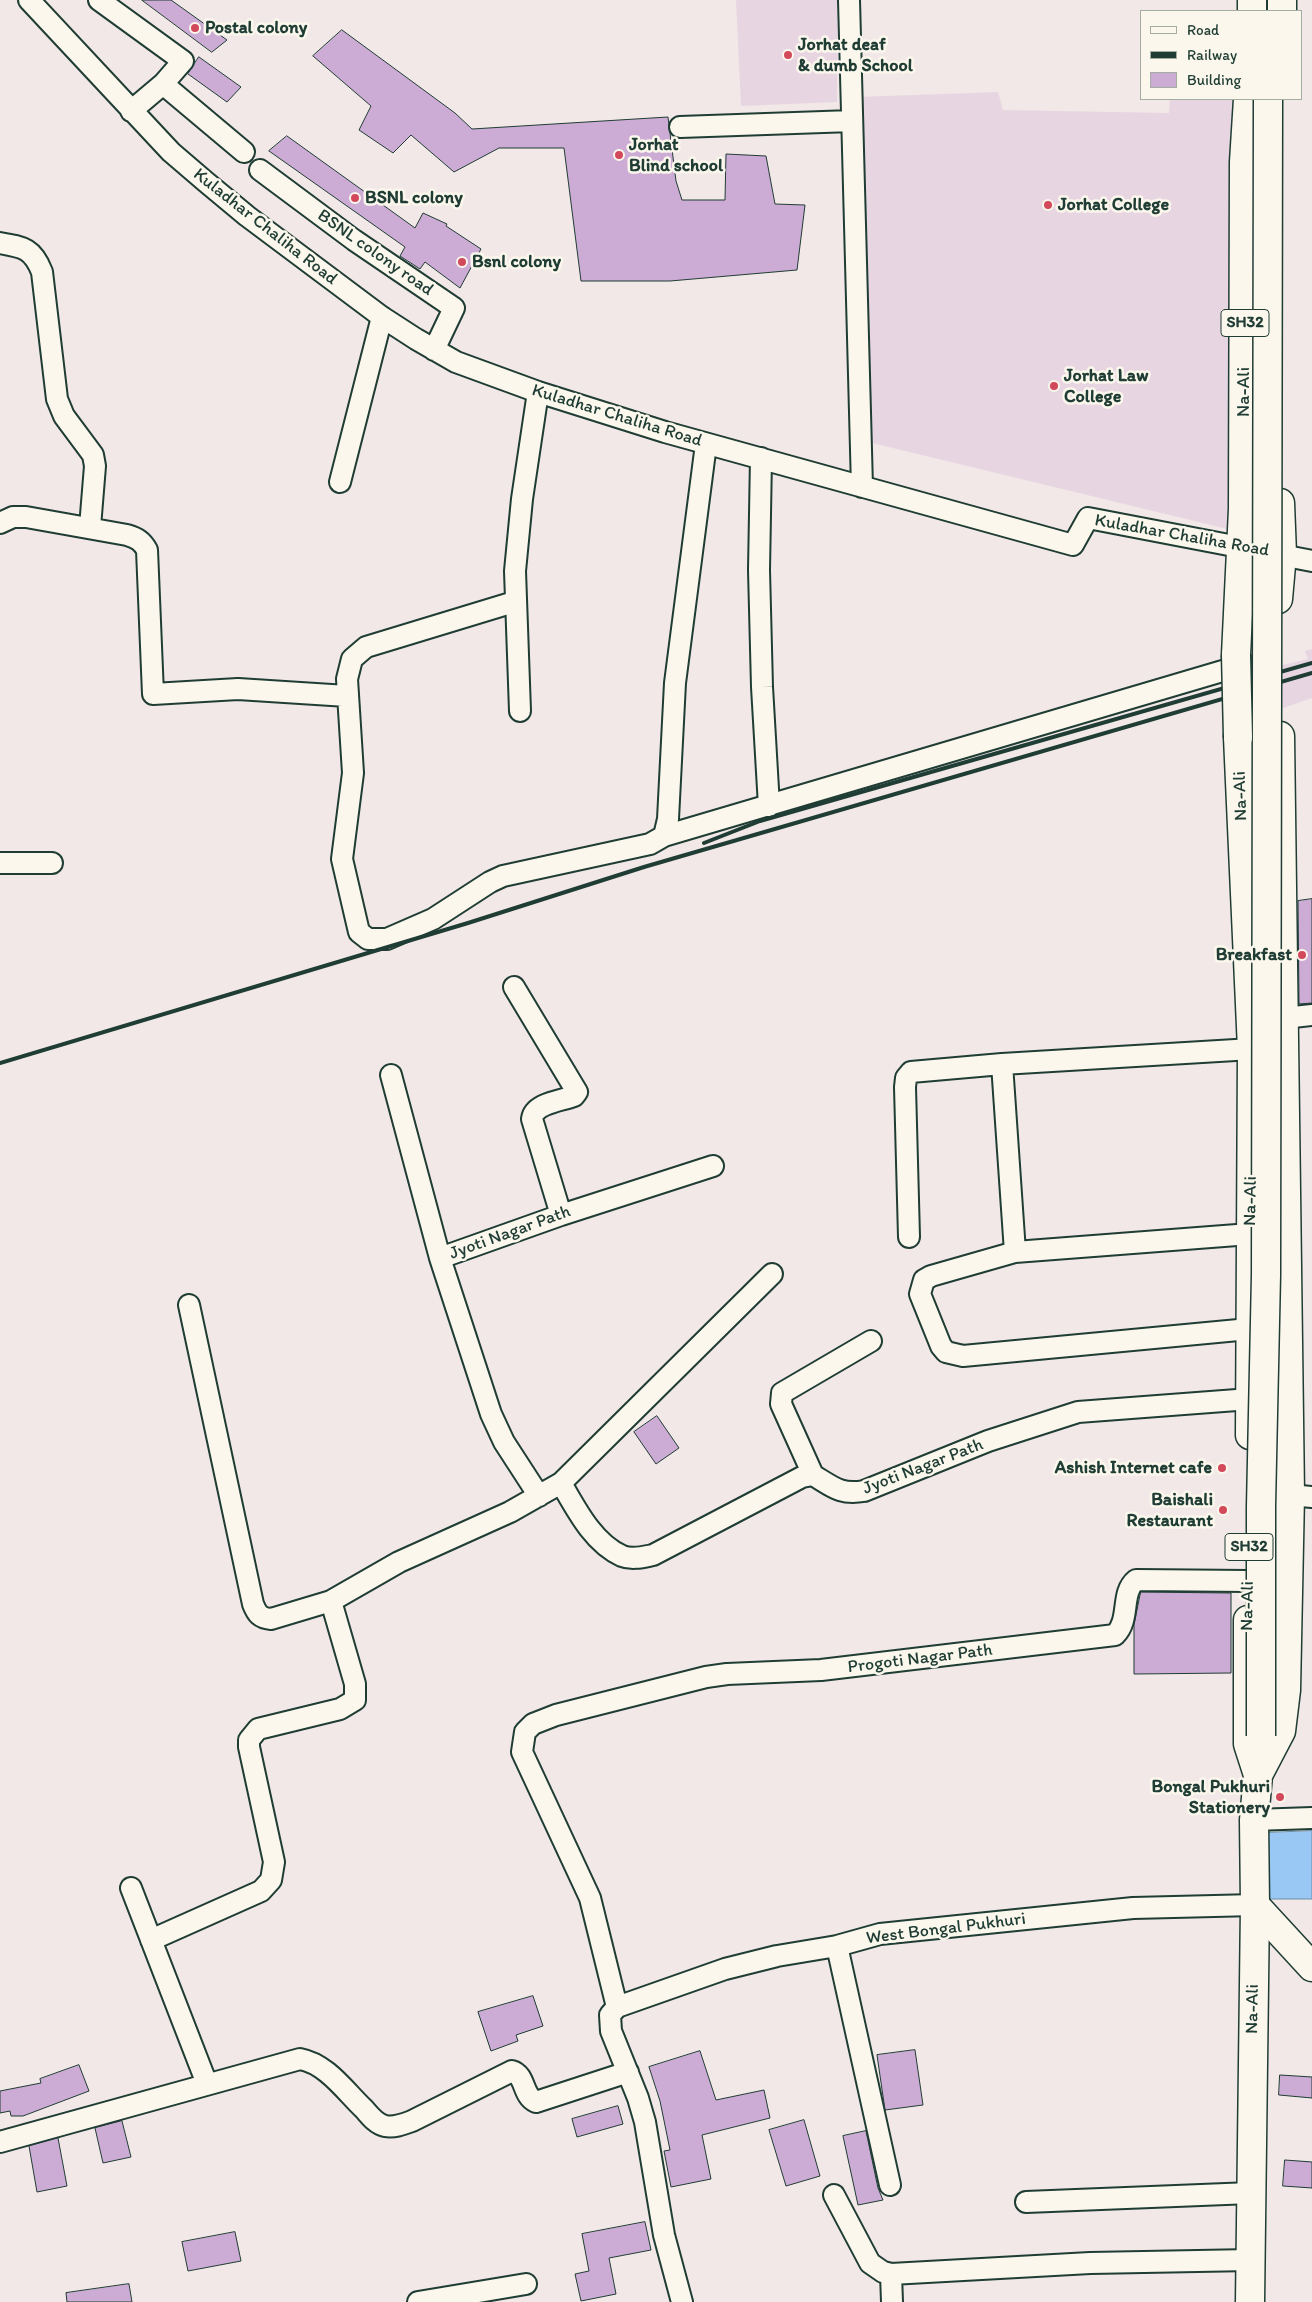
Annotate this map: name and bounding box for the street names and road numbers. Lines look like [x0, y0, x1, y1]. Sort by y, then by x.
street label: Kuladhar Chaliha Road [189, 164, 341, 290]
street label: BSNL colony road [313, 205, 437, 301]
road number: SH32 [1221, 309, 1269, 336]
street label: Na-Ali [1233, 367, 1255, 417]
street label: Kuladhar Chaliha Road [529, 380, 705, 452]
street label: Kuladhar Chaliha Road [1093, 510, 1271, 562]
street label: Na-Ali [1229, 771, 1253, 821]
street label: Na-Ali [1240, 1176, 1262, 1226]
street label: Jyoti Nagar Path [447, 1201, 573, 1265]
street label: Jyoti Nagar Path [860, 1434, 986, 1500]
road number: SH32 [1225, 1534, 1273, 1560]
street label: Na-Ali [1237, 1581, 1259, 1631]
street label: Progoti Nagar Path [846, 1639, 994, 1679]
street label: West Bongal Pukhuri [865, 1908, 1027, 1950]
street label: Na-Ali [1242, 1984, 1264, 2034]

